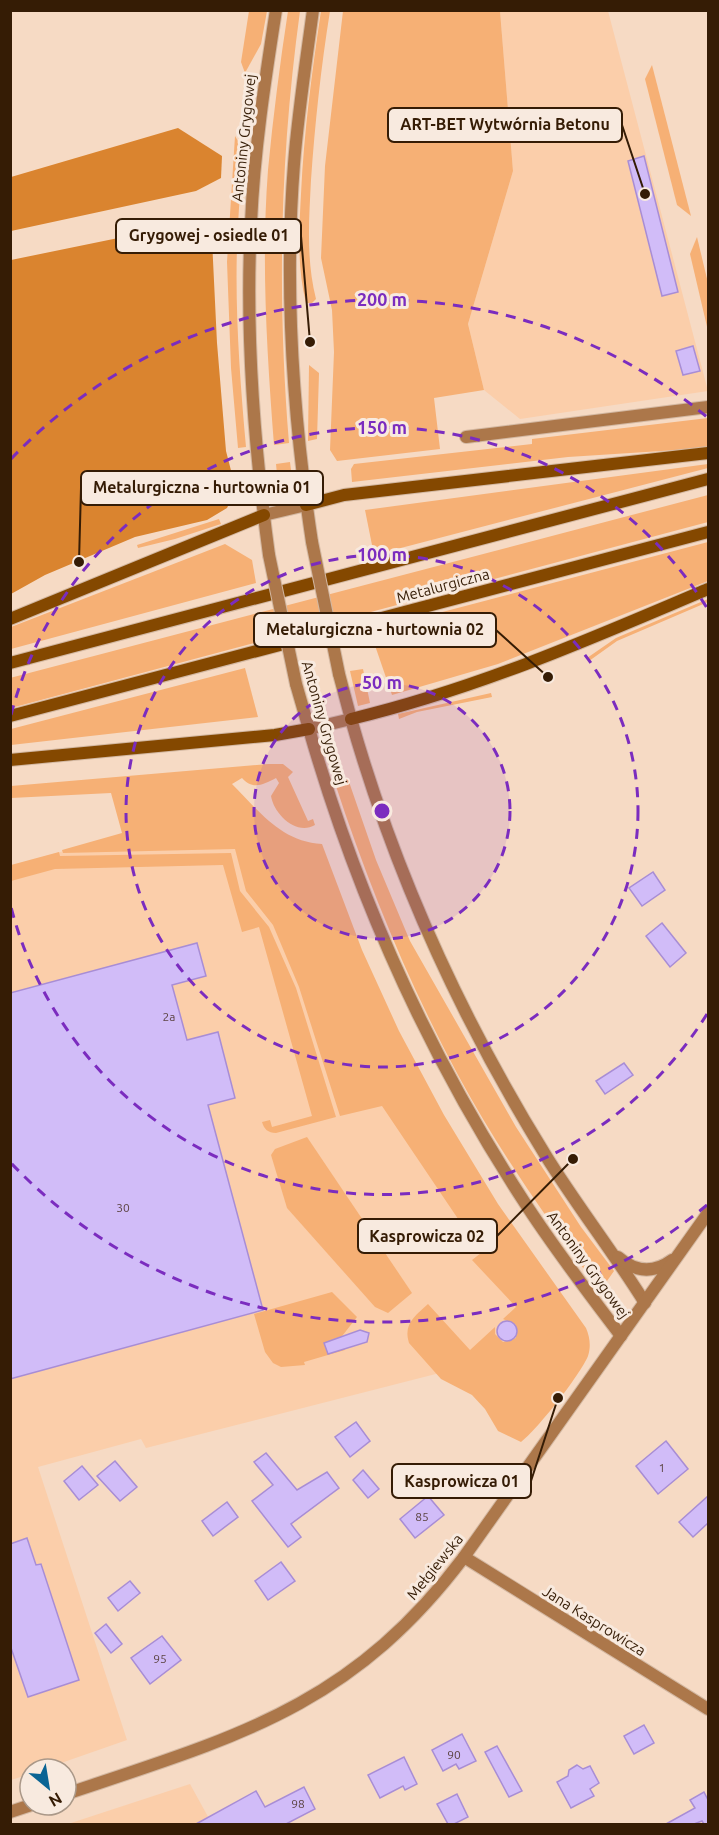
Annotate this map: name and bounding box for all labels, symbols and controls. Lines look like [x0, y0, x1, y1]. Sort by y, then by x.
street label: Antoniny Grygowej [228, 73, 259, 203]
callout: ART-BET Wytwórnia Betonu [388, 108, 622, 142]
text: ART-BET Wytwórnia Betonu [400, 115, 610, 133]
callout: Grygowej - osiedle 01 [116, 219, 301, 253]
text: Grygowej - osiedle 01 [129, 226, 289, 244]
text: 200 m [357, 289, 407, 309]
text: 150 m [357, 417, 407, 437]
callout: Metalurgiczna - hurtownia 01 [81, 471, 323, 505]
text: Metalurgiczna - hurtownia 01 [93, 478, 311, 496]
text: 100 m [357, 544, 407, 564]
street label: Metalurgiczna [395, 565, 491, 606]
callout: Metalurgiczna - hurtownia 02 [254, 613, 496, 647]
text: Metalurgiczna - hurtownia 02 [266, 620, 484, 638]
street label: Antoniny Grygowej [299, 659, 350, 787]
text: 50 m [362, 672, 402, 692]
centre of rings [372, 801, 392, 821]
house number: 2a [163, 1010, 175, 1023]
house number: 30 [116, 1201, 130, 1214]
street label: Antoniny Grygowej [544, 1208, 633, 1322]
callout: Kasprowicza 02 [358, 1219, 497, 1253]
text: Kasprowicza 02 [369, 1227, 485, 1245]
house number: 1 [659, 1461, 665, 1474]
callout: Kasprowicza 01 [392, 1464, 531, 1498]
text: Kasprowicza 01 [404, 1472, 520, 1490]
house number: 85 [415, 1510, 429, 1523]
street label: Mełgiewska [403, 1531, 466, 1603]
street label: Jana Kasprowicza [540, 1582, 649, 1659]
house number: 95 [153, 1652, 167, 1665]
house number: 90 [447, 1748, 461, 1761]
north arrow [18, 1757, 78, 1817]
text: N [46, 1789, 65, 1811]
house number: 98 [291, 1797, 305, 1810]

